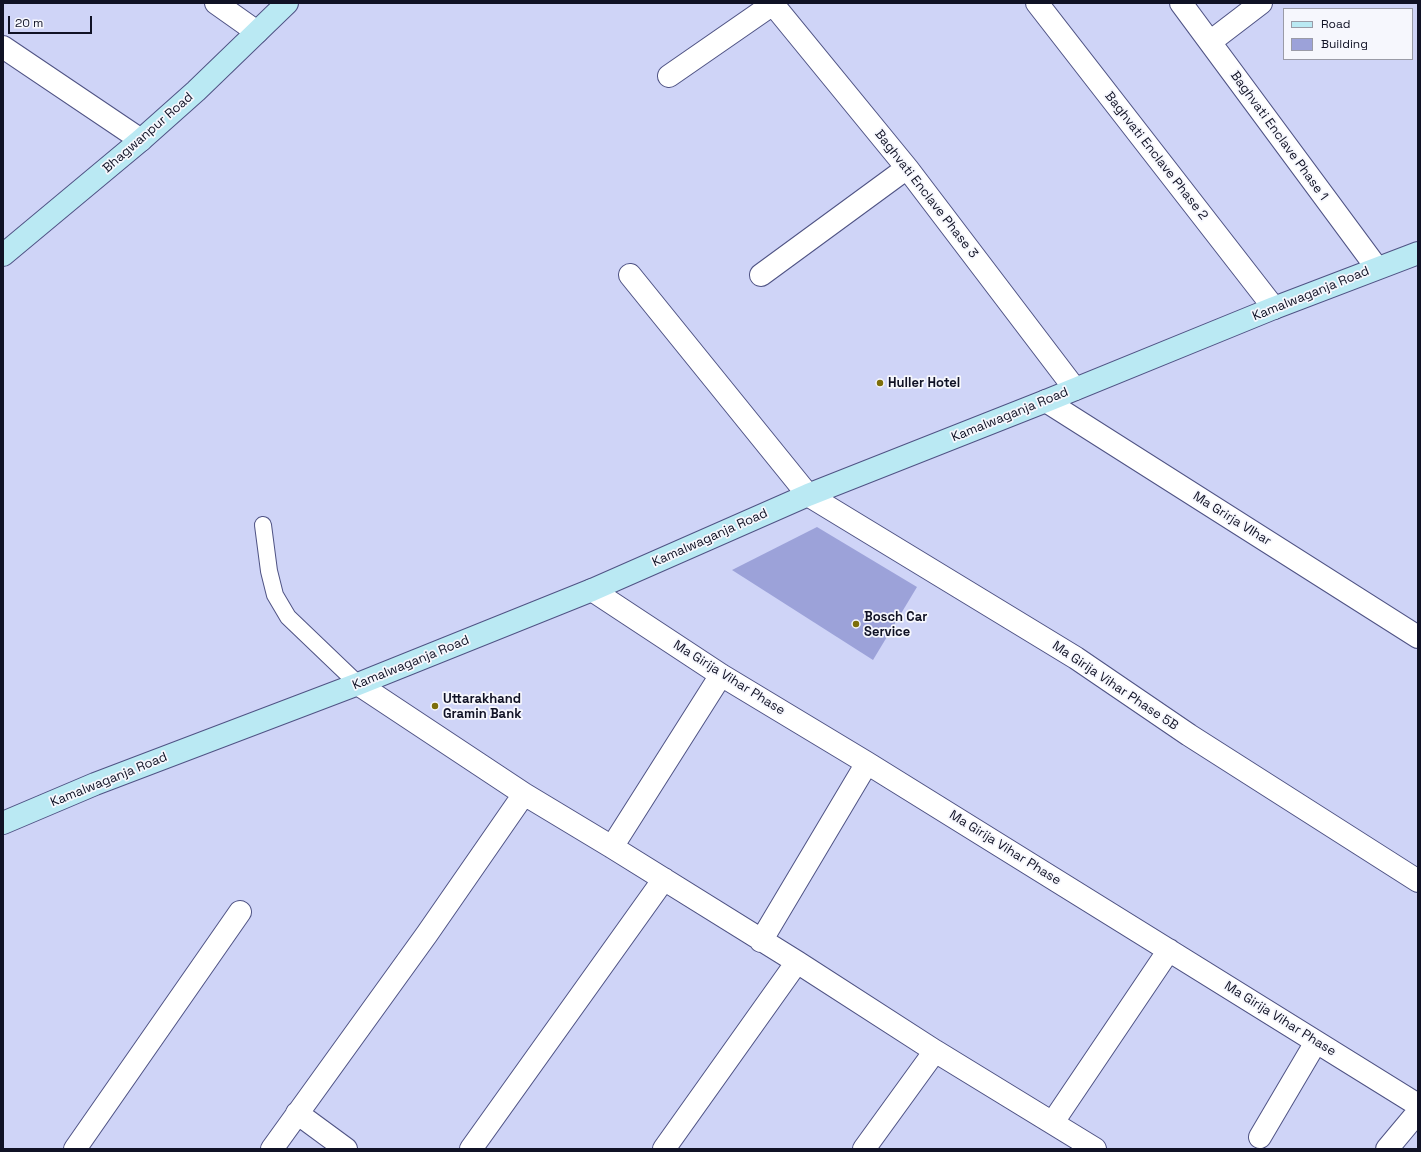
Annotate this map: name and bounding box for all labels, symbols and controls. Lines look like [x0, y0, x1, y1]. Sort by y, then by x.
scale bar [10, 8, 94, 34]
legend [1283, 8, 1413, 60]
text: 20 m [15, 15, 43, 31]
text: Road [1321, 16, 1350, 32]
text: Building [1321, 36, 1368, 52]
street label: Baghvati Enclave Phase 1 [1227, 68, 1331, 204]
street label: Baghvati Enclave Phase 2 [1101, 89, 1211, 223]
street label: Bhagwanpur Road [100, 90, 196, 176]
street label: Baghvati Enclave Phase 3 [871, 127, 981, 261]
street label: Kamalwaganja Road [1250, 263, 1372, 325]
place label: Huller Hotel [888, 375, 960, 391]
marker: Huller Hotel [875, 378, 885, 388]
street label: Kamalwaganja Road [949, 384, 1071, 446]
street label: Ma Grirja VIhar [1190, 489, 1274, 549]
street label: Kamalwaganja Road [650, 506, 770, 570]
place label: Bosch Car Service [864, 609, 927, 640]
marker: Bosch Car Service [851, 619, 861, 629]
street label: Kamalwaganja Road [350, 632, 472, 694]
street label: Ma Girija Vihar Phase [670, 637, 788, 719]
street label: Ma Girija Vihar Phase 5B [1049, 638, 1181, 734]
place label: Uttarakhand Gramin Bank [443, 691, 521, 722]
marker: Uttarakhand Gramin Bank [430, 701, 440, 711]
street label: Kamalwaganja Road [48, 749, 170, 811]
street label: Ma Girija Vihar Phase [946, 807, 1064, 889]
street label: Ma Girija Vihar Phase [1221, 978, 1339, 1060]

